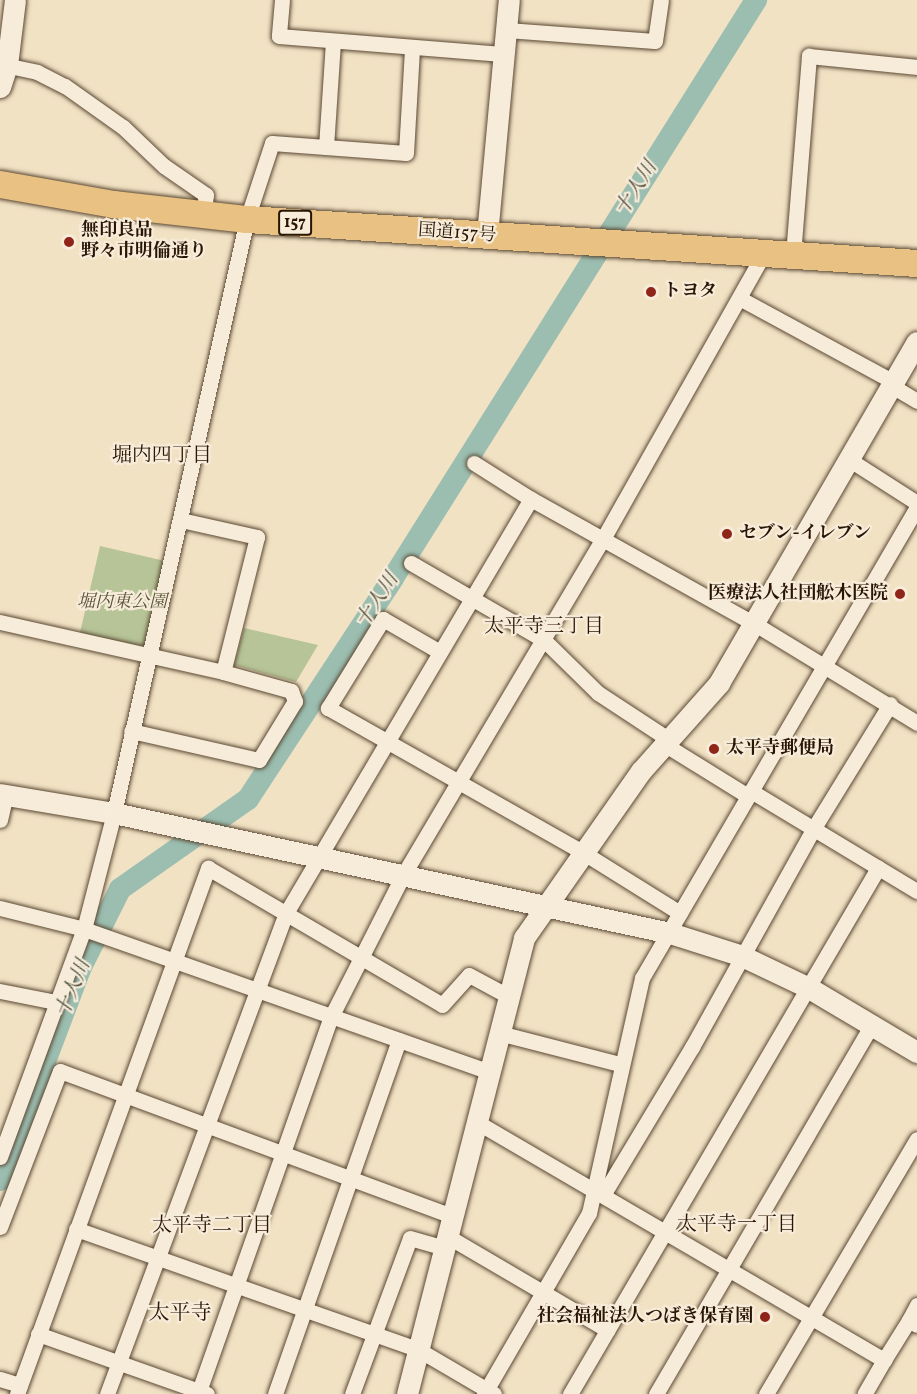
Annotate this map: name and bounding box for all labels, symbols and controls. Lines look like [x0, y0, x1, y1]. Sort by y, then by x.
water label: 十人川 [611, 157, 663, 221]
road number: 157 [277, 210, 313, 236]
street label: 国道157号 [417, 220, 497, 248]
place label: 無印良品 野々市明倫通り [81, 221, 207, 264]
marker: 無印良品 野々市明倫通り [62, 235, 76, 249]
place label: トヨタ [663, 281, 717, 303]
marker: トヨタ [644, 285, 658, 299]
district label: 堀内四丁目 [112, 444, 212, 468]
place label: セブン-イレブン [739, 523, 873, 545]
marker: セブン-イレブン [720, 527, 734, 541]
water label: 十人川 [352, 569, 404, 633]
place label: 医療法人社団舩木医院 [708, 583, 888, 605]
marker: 医療法人社団舩木医院 [893, 587, 907, 601]
park label: 堀内東公園 [77, 592, 167, 614]
district label: 太平寺三丁目 [484, 615, 604, 639]
place label: 太平寺郵便局 [726, 738, 834, 760]
marker: 太平寺郵便局 [707, 742, 721, 756]
water label: 十人川 [52, 957, 96, 1021]
district label: 太平寺一丁目 [677, 1213, 797, 1237]
district label: 太平寺二丁目 [152, 1214, 272, 1238]
district label: 太平寺 [149, 1301, 211, 1327]
place label: 社会福祉法人つばき保育園 [537, 1306, 753, 1328]
marker: 社会福祉法人つばき保育園 [758, 1310, 772, 1324]

